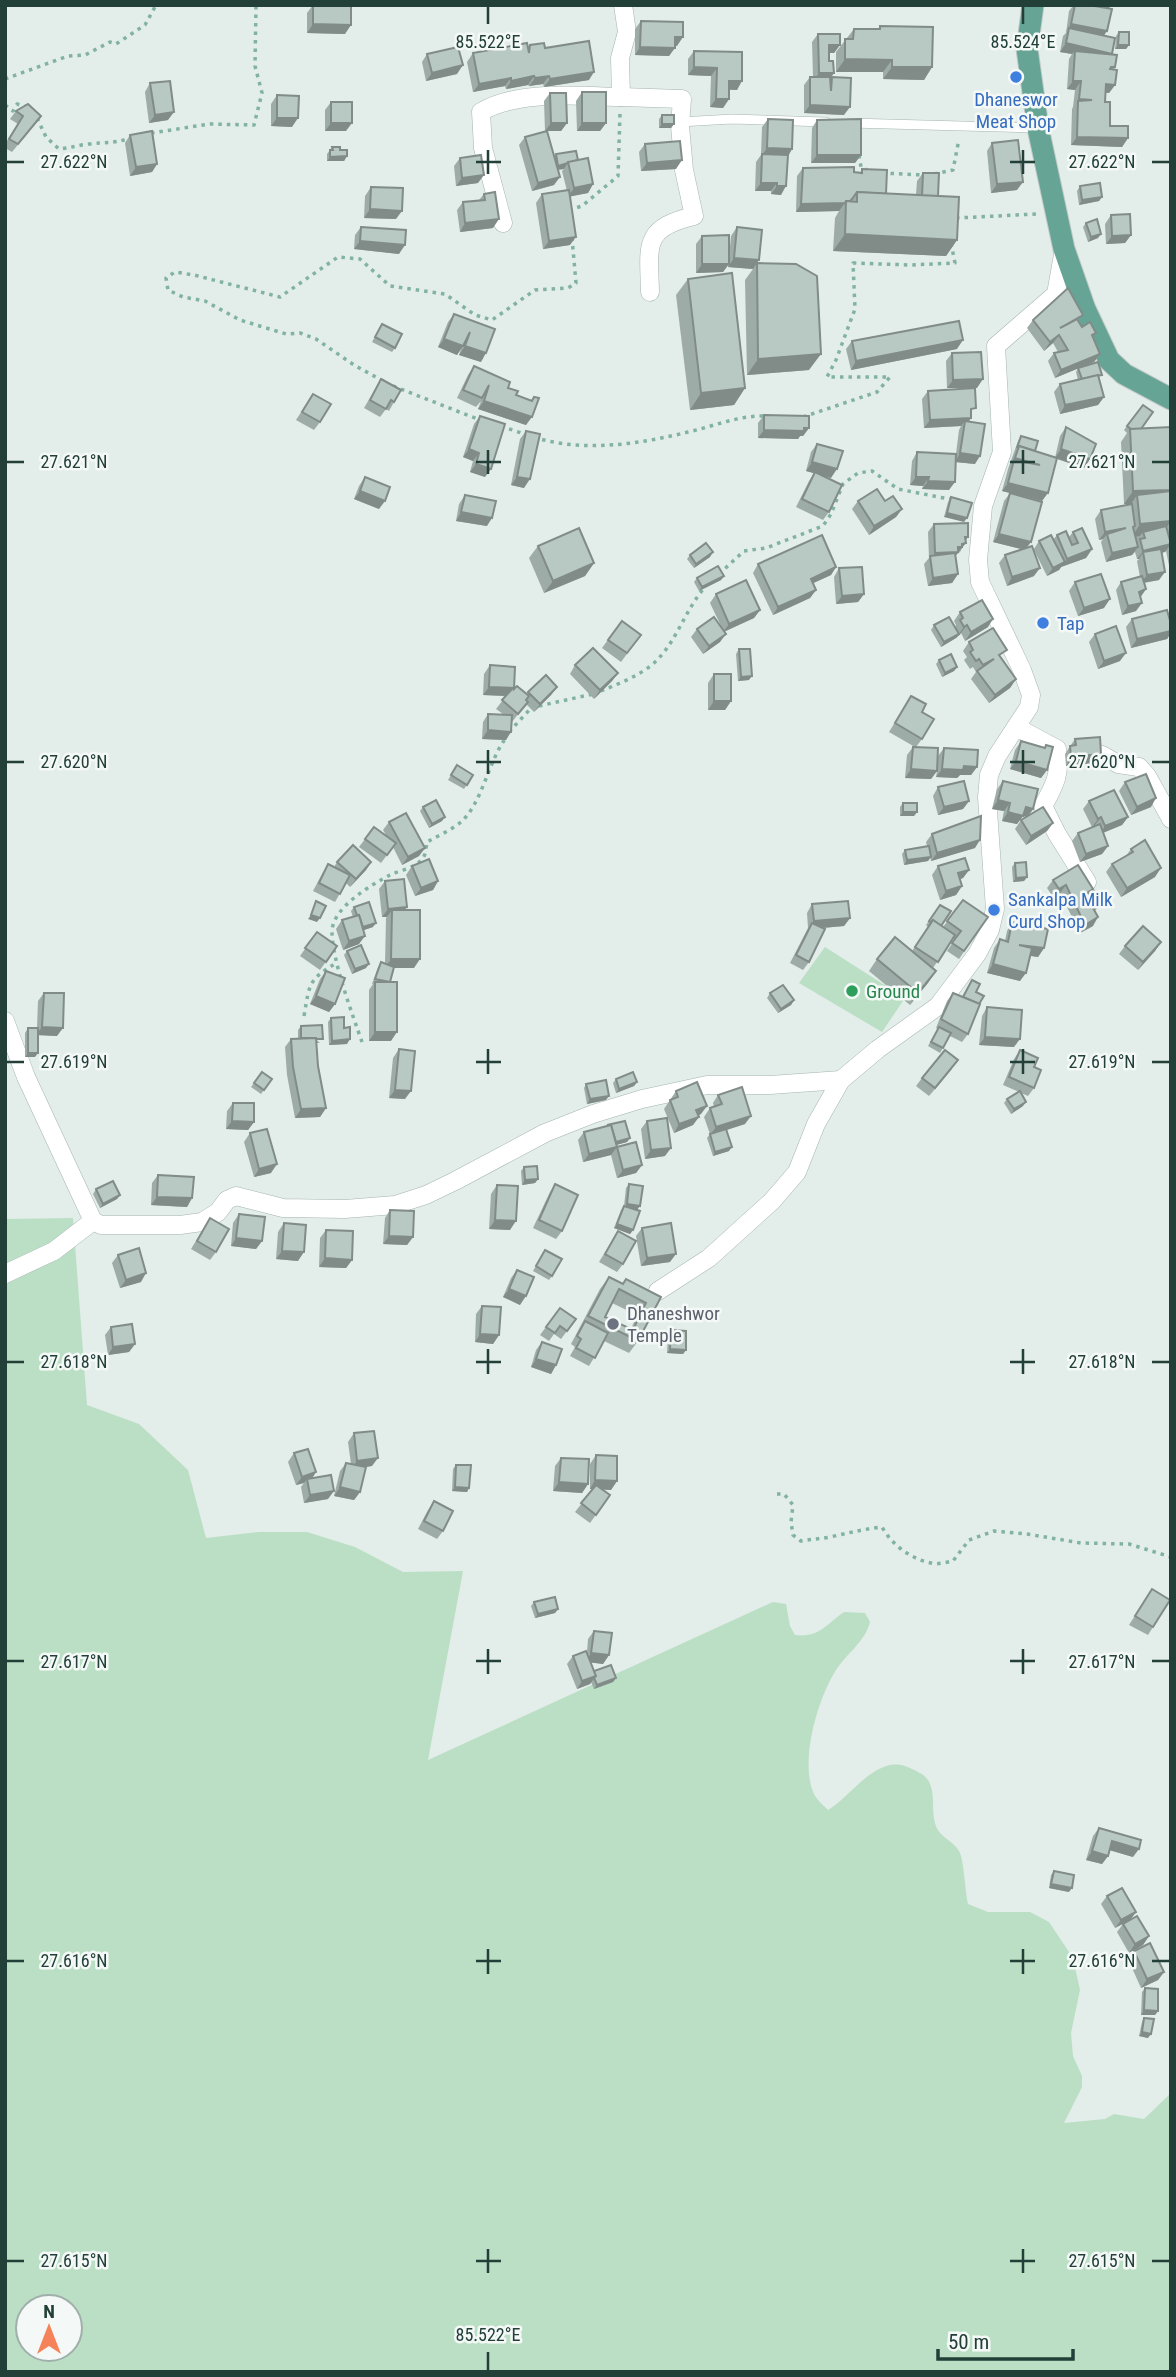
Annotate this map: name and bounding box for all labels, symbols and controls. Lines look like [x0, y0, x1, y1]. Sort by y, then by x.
text: 85.522°E [456, 31, 520, 52]
text: 85.524°E [991, 31, 1055, 52]
marker: Dhaneswor Meat Shop [1008, 69, 1024, 85]
place label: Dhaneswor Meat Shop [974, 88, 1058, 133]
text: 27.622°N [40, 151, 108, 172]
text: 27.622°N [1068, 151, 1136, 172]
text: 27.621°N [40, 451, 108, 472]
text: 27.621°N [1068, 451, 1136, 472]
place label: Tap [1057, 612, 1084, 635]
marker: Tap [1035, 615, 1051, 631]
text: 27.620°N [40, 751, 108, 772]
text: 27.620°N [1068, 751, 1136, 772]
place label: Sankalpa Milk Curd Shop [1008, 888, 1113, 933]
marker: Sankalpa Milk Curd Shop [986, 902, 1002, 918]
place label: Ground [866, 980, 920, 1003]
marker: Ground [844, 983, 860, 999]
text: 27.619°N [40, 1051, 108, 1072]
text: 27.619°N [1068, 1051, 1136, 1072]
place label: Dhaneshwor Temple [627, 1302, 720, 1347]
marker: Dhaneshwor Temple [605, 1316, 621, 1332]
text: 27.618°N [40, 1351, 108, 1372]
text: 27.618°N [1068, 1351, 1136, 1372]
text: 27.617°N [40, 1651, 108, 1672]
text: 27.617°N [1068, 1651, 1136, 1672]
text: 27.616°N [40, 1950, 108, 1971]
text: 27.616°N [1068, 1950, 1136, 1971]
text: 27.615°N [40, 2250, 108, 2271]
text: 27.615°N [1068, 2250, 1136, 2271]
north arrow [14, 2293, 84, 2363]
text: N [43, 2300, 55, 2323]
scale bar [938, 2318, 1073, 2362]
text: 85.522°E [456, 2324, 520, 2345]
text: 50 m [948, 2330, 989, 2354]

